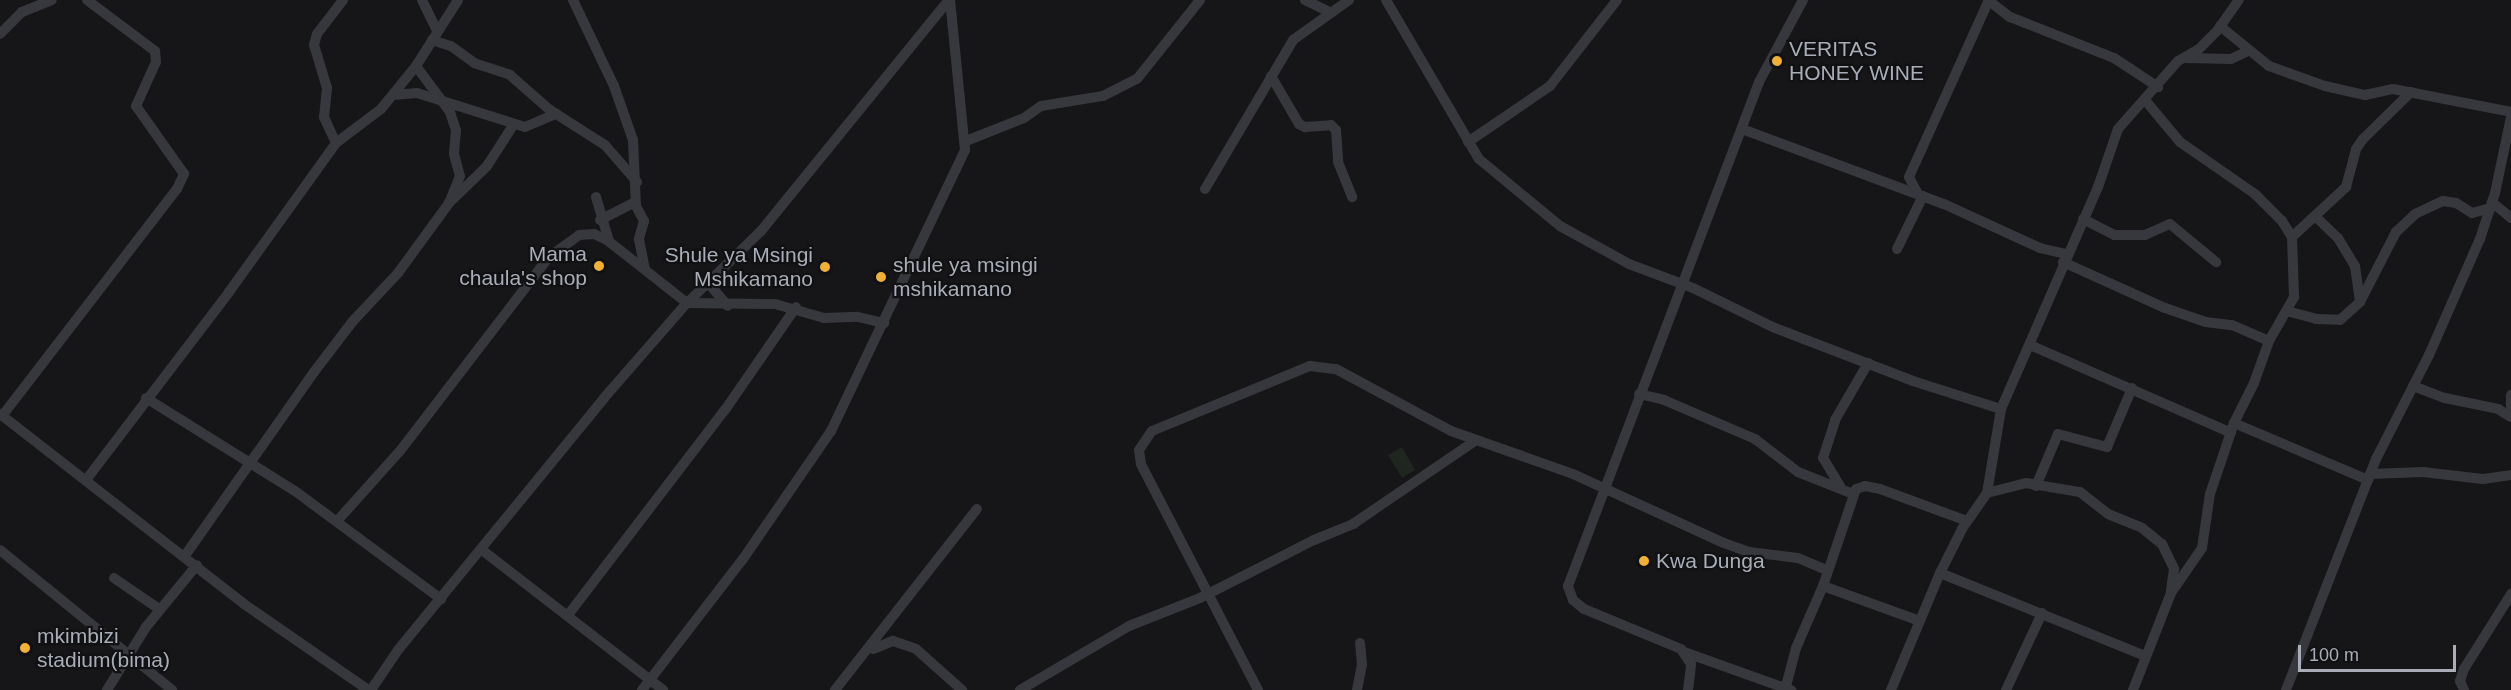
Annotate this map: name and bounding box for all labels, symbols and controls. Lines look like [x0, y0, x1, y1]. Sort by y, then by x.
place label: VERITAS HONEY WINE [1789, 36, 1924, 86]
marker: VERITAS HONEY WINE [1770, 54, 1784, 68]
place label: Mama chaula's shop [459, 241, 587, 291]
place label: Shule ya Msingi Mshikamano [665, 242, 813, 292]
place label: shule ya msingi mshikamano [893, 252, 1038, 302]
marker: Mama chaula's shop [592, 259, 606, 273]
marker: Shule ya Msingi Mshikamano [818, 260, 832, 274]
marker: shule ya msingi mshikamano [874, 270, 888, 284]
place label: Kwa Dunga [1656, 548, 1765, 574]
marker: Kwa Dunga [1637, 554, 1651, 568]
place label: mkimbizi stadium(bima) [37, 623, 170, 673]
scale bar [2301, 633, 2458, 671]
marker: mkimbizi stadium(bima) [18, 641, 32, 655]
text: 100 m [2309, 645, 2359, 665]

